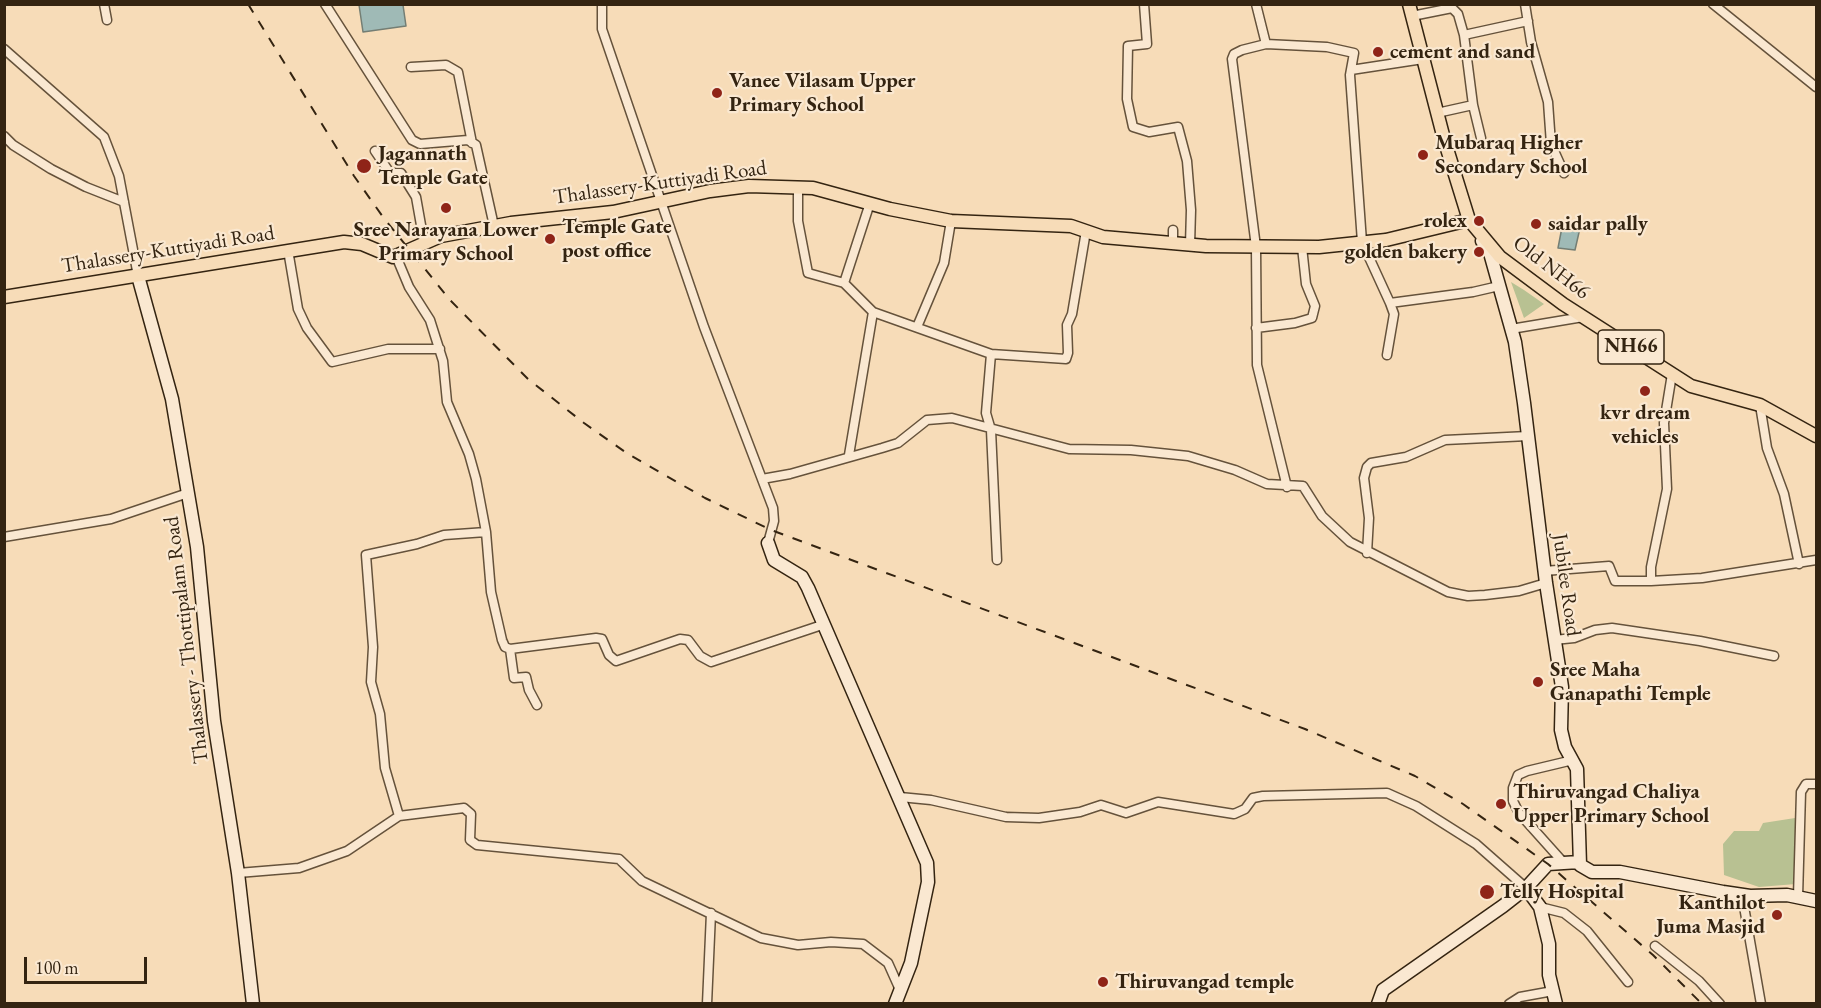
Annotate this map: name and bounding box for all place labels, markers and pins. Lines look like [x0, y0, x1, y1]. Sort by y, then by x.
place label: cement and sand [1390, 39, 1535, 65]
marker: cement and sand [1371, 45, 1385, 59]
place label: Vanee Vilasam Upper Primary School [729, 68, 915, 118]
marker: Vanee Vilasam Upper Primary School [710, 86, 724, 100]
place label: Mubaraq Higher Secondary School [1435, 130, 1588, 180]
place label: Jagannath Temple Gate [378, 141, 488, 191]
marker: Mubaraq Higher Secondary School [1416, 148, 1430, 162]
marker: Jagannath Temple Gate [355, 157, 373, 175]
marker: Sree Narayana Lower Primary School [439, 201, 453, 215]
place label: rolex [1424, 208, 1467, 234]
place label: saidar pally [1548, 211, 1648, 237]
place label: Temple Gate post office [562, 214, 672, 264]
marker: rolex [1472, 214, 1486, 228]
place label: Sree Narayana Lower Primary School [353, 217, 539, 267]
marker: saidar pally [1529, 217, 1543, 231]
marker: Temple Gate post office [543, 232, 557, 246]
place label: golden bakery [1345, 239, 1467, 265]
marker: golden bakery [1472, 245, 1486, 259]
marker: kvr dream vehicles [1638, 384, 1652, 398]
place label: kvr dream vehicles [1600, 400, 1690, 450]
place label: Sree Maha Ganapathi Temple [1550, 657, 1711, 707]
marker: Sree Maha Ganapathi Temple [1531, 675, 1545, 689]
place label: Thiruvangad Chaliya Upper Primary School [1513, 779, 1709, 829]
marker: Thiruvangad Chaliya Upper Primary School [1494, 797, 1508, 811]
place label: Telly Hospital [1500, 879, 1624, 905]
marker: Telly Hospital [1478, 883, 1496, 901]
place label: Kanthilot Juma Masjid [1656, 890, 1765, 940]
marker: Kanthilot Juma Masjid [1770, 908, 1784, 922]
place label: Thiruvangad temple [1115, 969, 1294, 995]
marker: Thiruvangad temple [1096, 975, 1110, 989]

